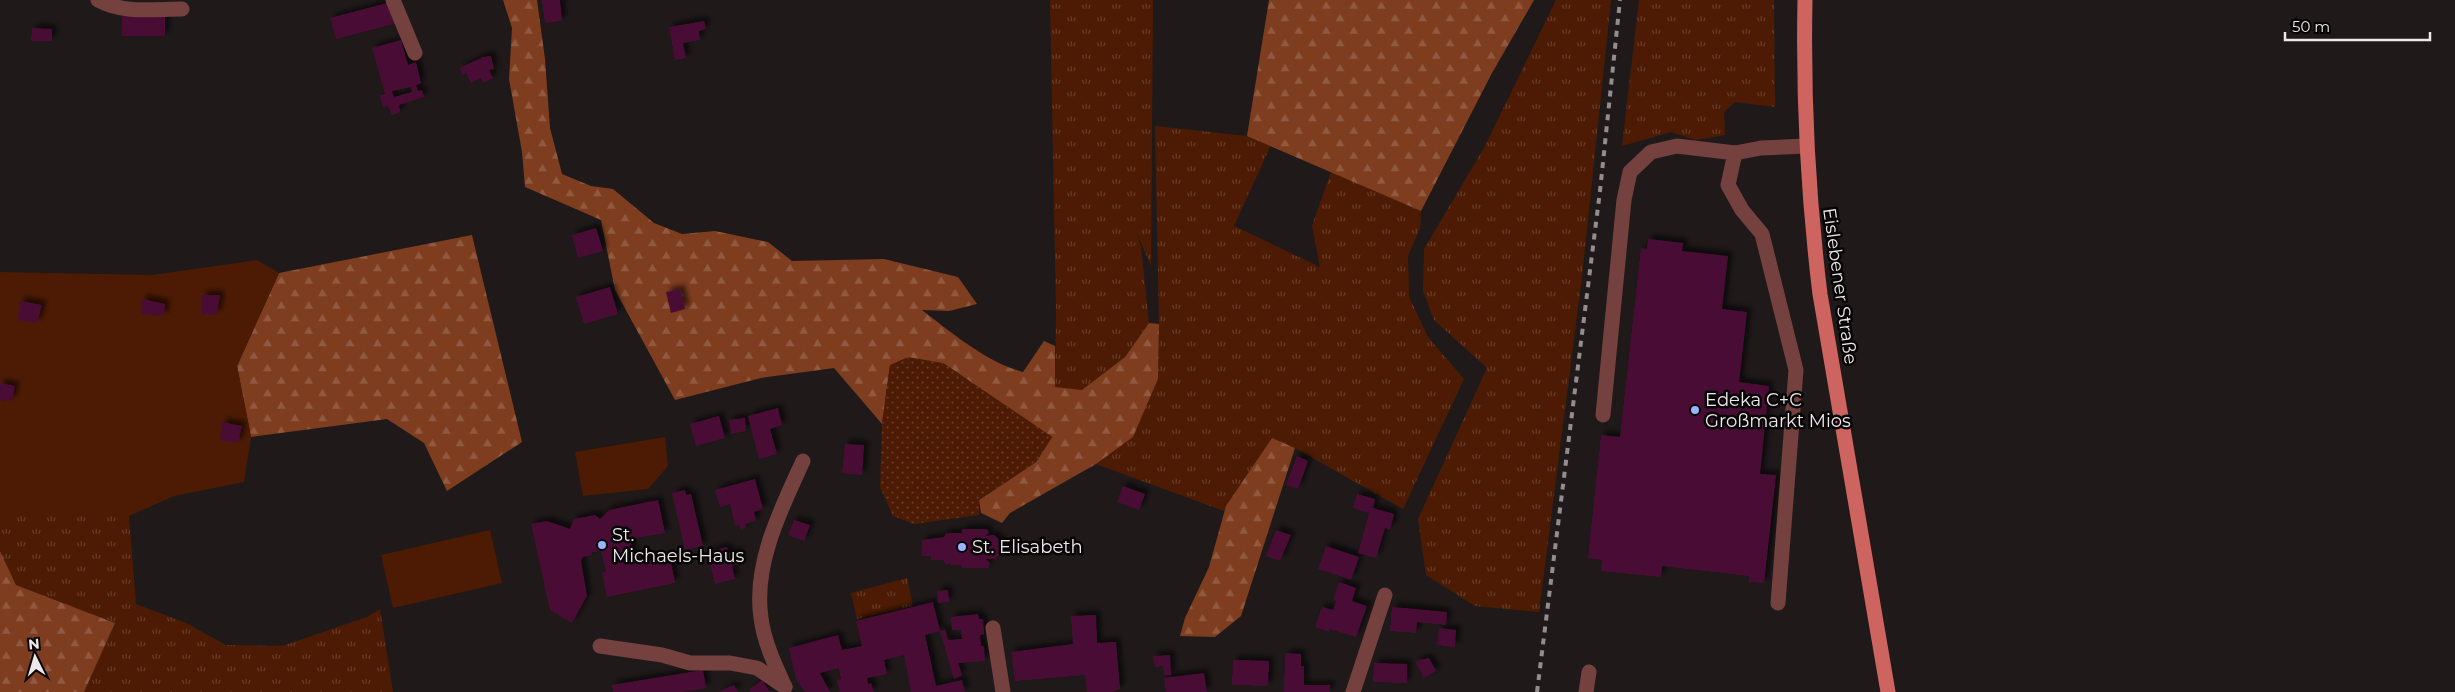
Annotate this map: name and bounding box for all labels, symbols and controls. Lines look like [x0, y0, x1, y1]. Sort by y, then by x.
scale bar [2285, 10, 2430, 42]
text: 50 m [2292, 17, 2330, 36]
street label: Eislebener Straße [1818, 206, 1862, 366]
place label: Edeka C+C Großmarkt Mios [1705, 389, 1851, 432]
marker: Edeka C+C Großmarkt Mios [1689, 404, 1701, 416]
place label: St. Michaels-Haus [612, 524, 745, 567]
place label: St. Elisabeth [972, 536, 1083, 558]
marker: St. Michaels-Haus [596, 539, 608, 551]
marker: St. Elisabeth [956, 541, 968, 553]
north arrow [10, 632, 60, 682]
text: N [27, 635, 40, 654]

